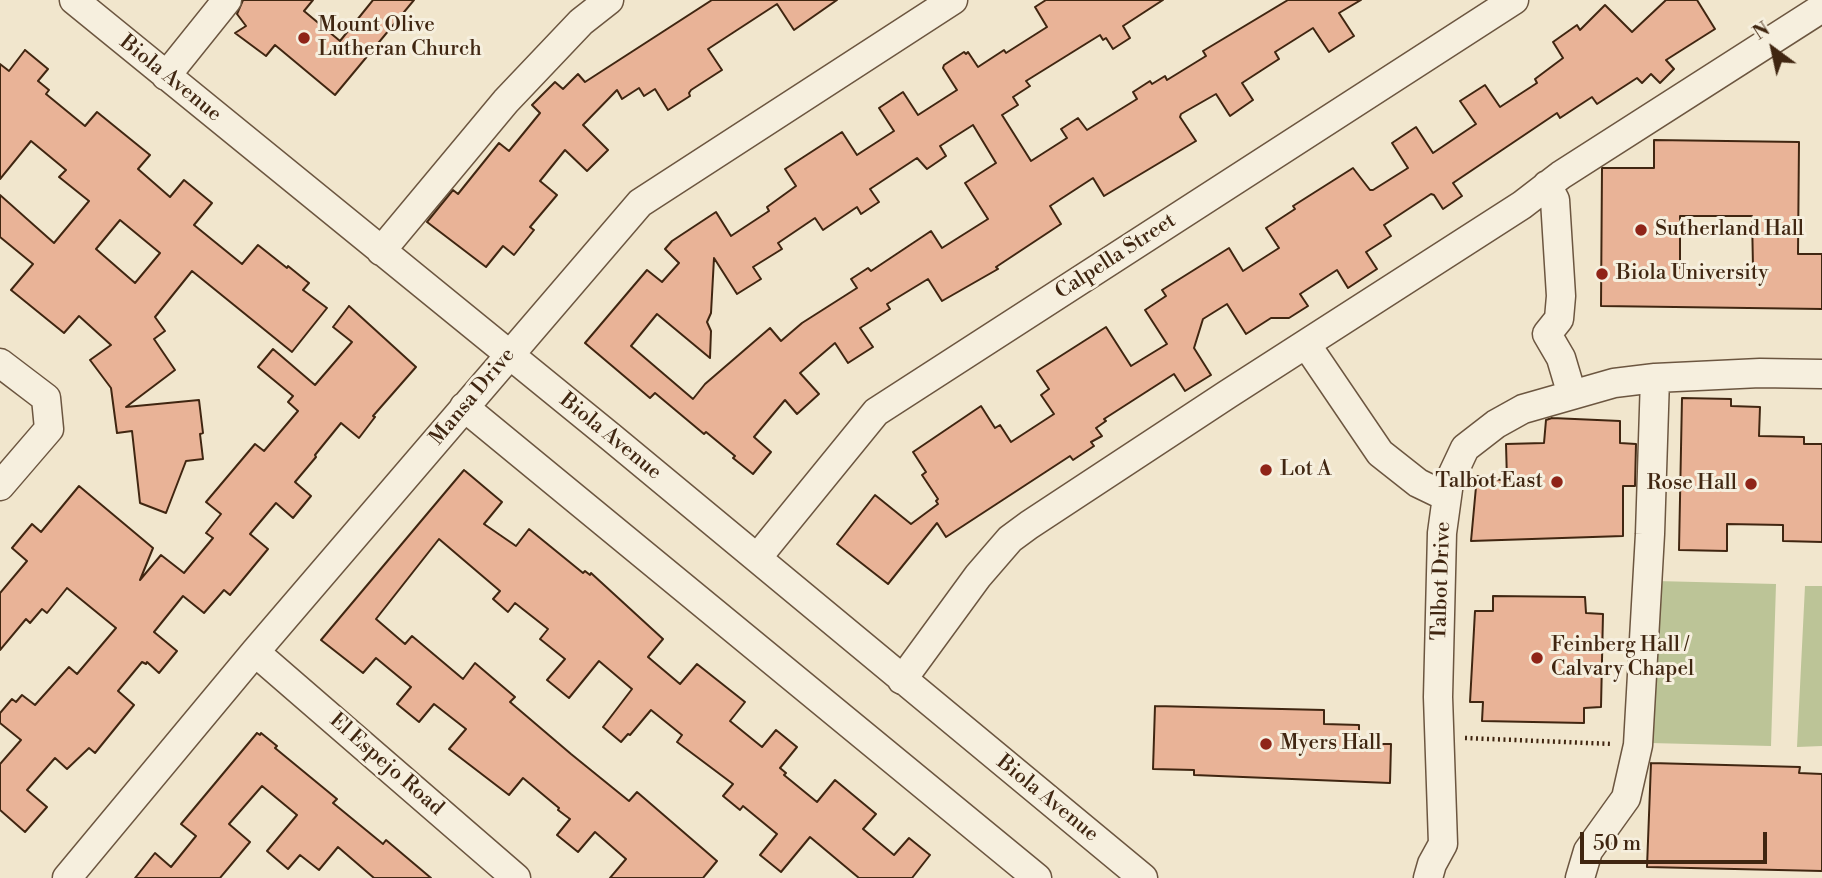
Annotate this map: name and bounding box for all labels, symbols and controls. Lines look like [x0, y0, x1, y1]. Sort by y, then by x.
place label: Mount Olive Lutheran Church [318, 13, 482, 63]
north arrow [1738, 14, 1808, 84]
text: N [1749, 17, 1774, 46]
street label: Biola Avenue [114, 30, 226, 128]
marker: Mount Olive Lutheran Church [296, 30, 312, 46]
street label: Calpella Street [1051, 209, 1181, 305]
place label: Sutherland Hall [1655, 217, 1804, 243]
marker: Sutherland Hall [1633, 222, 1649, 238]
place label: Biola University [1616, 261, 1768, 287]
marker: Biola University [1594, 266, 1610, 282]
street label: Mansa Drive [425, 343, 521, 451]
street label: Biola Avenue [554, 388, 666, 486]
place label: Lot A [1280, 457, 1332, 483]
marker: Lot A [1258, 462, 1274, 478]
place label: Talbot East [1435, 469, 1543, 495]
place label: Rose Hall [1647, 471, 1737, 497]
marker: Talbot East [1549, 474, 1565, 490]
marker: Rose Hall [1743, 476, 1759, 492]
street label: Talbot Drive [1427, 521, 1457, 641]
place label: Feinberg Hall / Calvary Chapel [1551, 633, 1694, 683]
marker: Feinberg Hall / Calvary Chapel [1529, 650, 1545, 666]
street label: El Espejo Road [324, 708, 448, 822]
place label: Myers Hall [1280, 731, 1382, 757]
marker: Myers Hall [1258, 736, 1274, 752]
street label: Biola Avenue [991, 750, 1103, 848]
scale bar [1584, 818, 1771, 862]
text: 50 m [1593, 831, 1641, 857]

